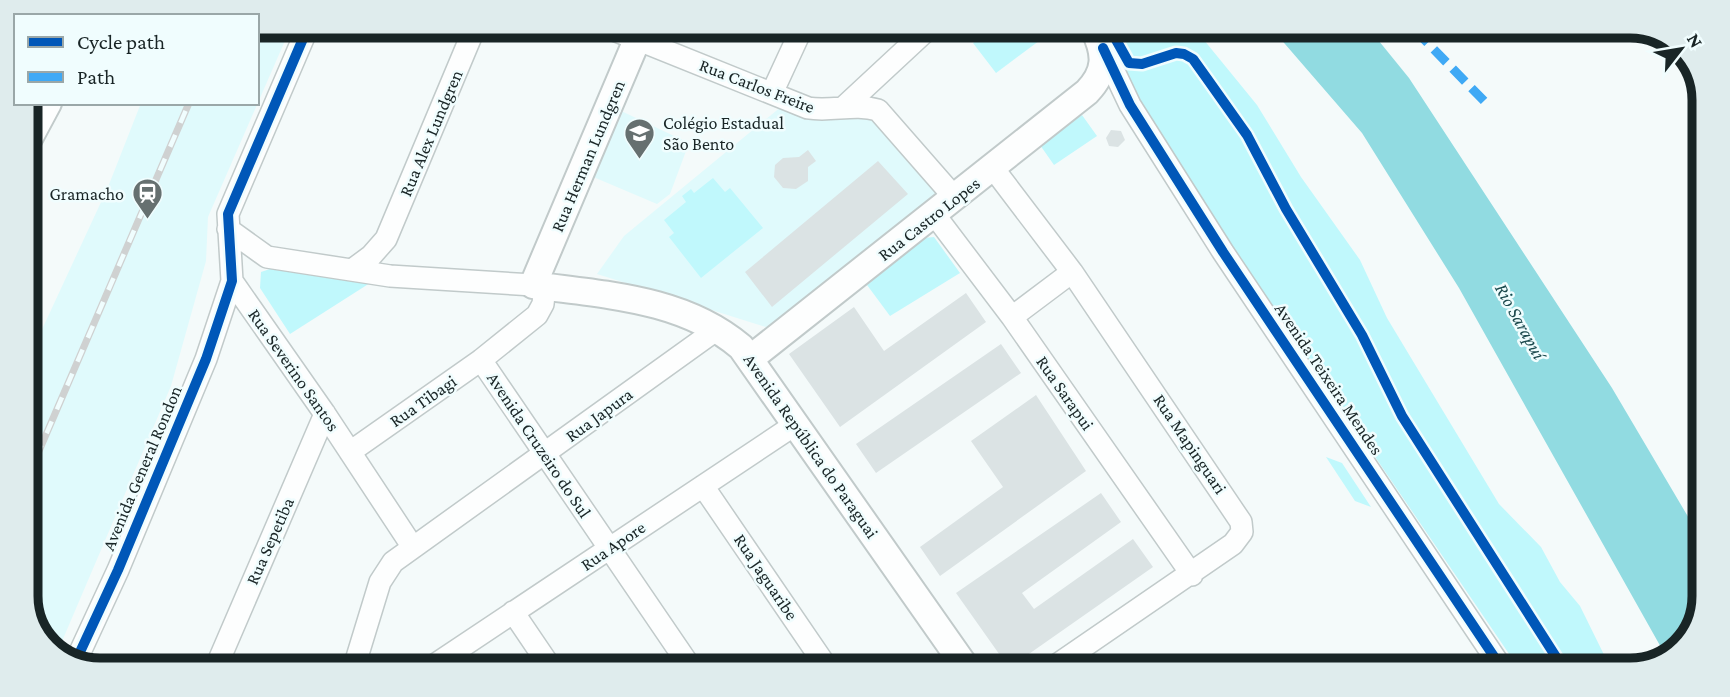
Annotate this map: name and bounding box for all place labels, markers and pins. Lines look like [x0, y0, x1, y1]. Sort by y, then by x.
place label: Colégio Estadual São Bento [663, 113, 784, 154]
school or university icon: Colégio Estadual São Bento [623, 116, 657, 160]
station icon: Gramacho [130, 177, 164, 221]
place label: Gramacho [49, 184, 124, 204]

